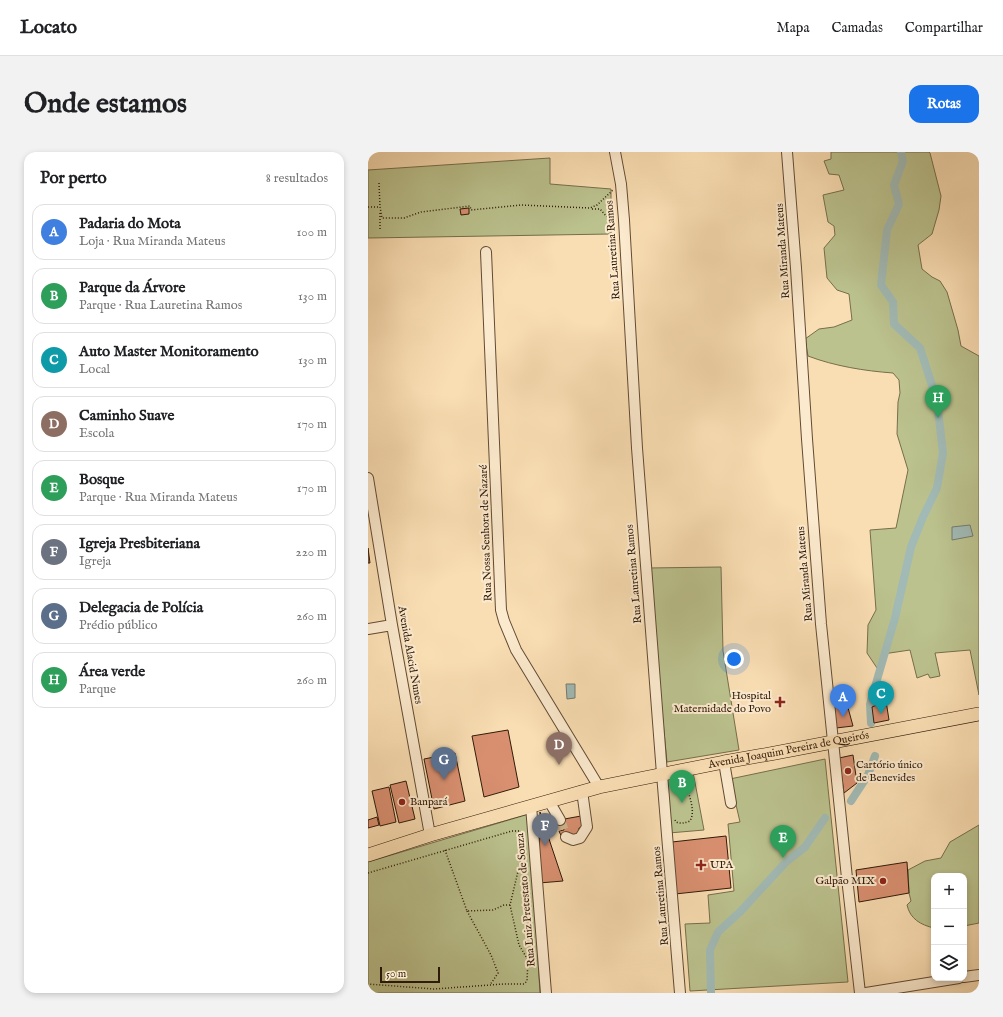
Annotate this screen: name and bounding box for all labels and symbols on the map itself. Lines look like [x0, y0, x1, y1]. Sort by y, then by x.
street label: Rua Lauretina Ramos [603, 200, 623, 300]
street label: Rua Miranda Mateus [773, 203, 793, 299]
pin: H [925, 385, 951, 418]
street label: Rua Nossa Senhora de Nazaré [477, 464, 495, 602]
street label: Rua Lauretina Ramos [623, 524, 645, 624]
street label: Rua Miranda Mateus [794, 526, 816, 622]
street label: Avenida Alacid Nunes [394, 604, 426, 705]
your location [724, 649, 744, 669]
pin: C [868, 681, 894, 714]
pin: A [830, 684, 856, 717]
place label: Hospital Maternidade do Povo [673, 689, 771, 716]
marker: Hospital Maternidade do Povo [774, 696, 786, 708]
street label: Avenida Joaquim Pereira de Queirós [706, 728, 870, 772]
pin: D [546, 732, 572, 765]
pin: G [431, 747, 457, 780]
place label: Cartório único de Benevides [856, 758, 923, 785]
marker: Cartório único de Benevides [843, 766, 853, 776]
pin: B [669, 770, 695, 803]
place label: Banpará [410, 795, 448, 809]
marker: Banpará [397, 797, 407, 807]
pin: F [532, 813, 558, 846]
pin: E [770, 825, 796, 858]
street label: Rua Luiz Pretestato de Souza [513, 832, 539, 967]
street label: Rua Lauretina Ramos [650, 846, 672, 946]
place label: UPA [710, 858, 733, 872]
marker: UPA [695, 859, 707, 871]
place label: Galpão MIX [815, 874, 875, 888]
marker: Galpão MIX [878, 876, 888, 886]
scale bar [380, 965, 440, 984]

